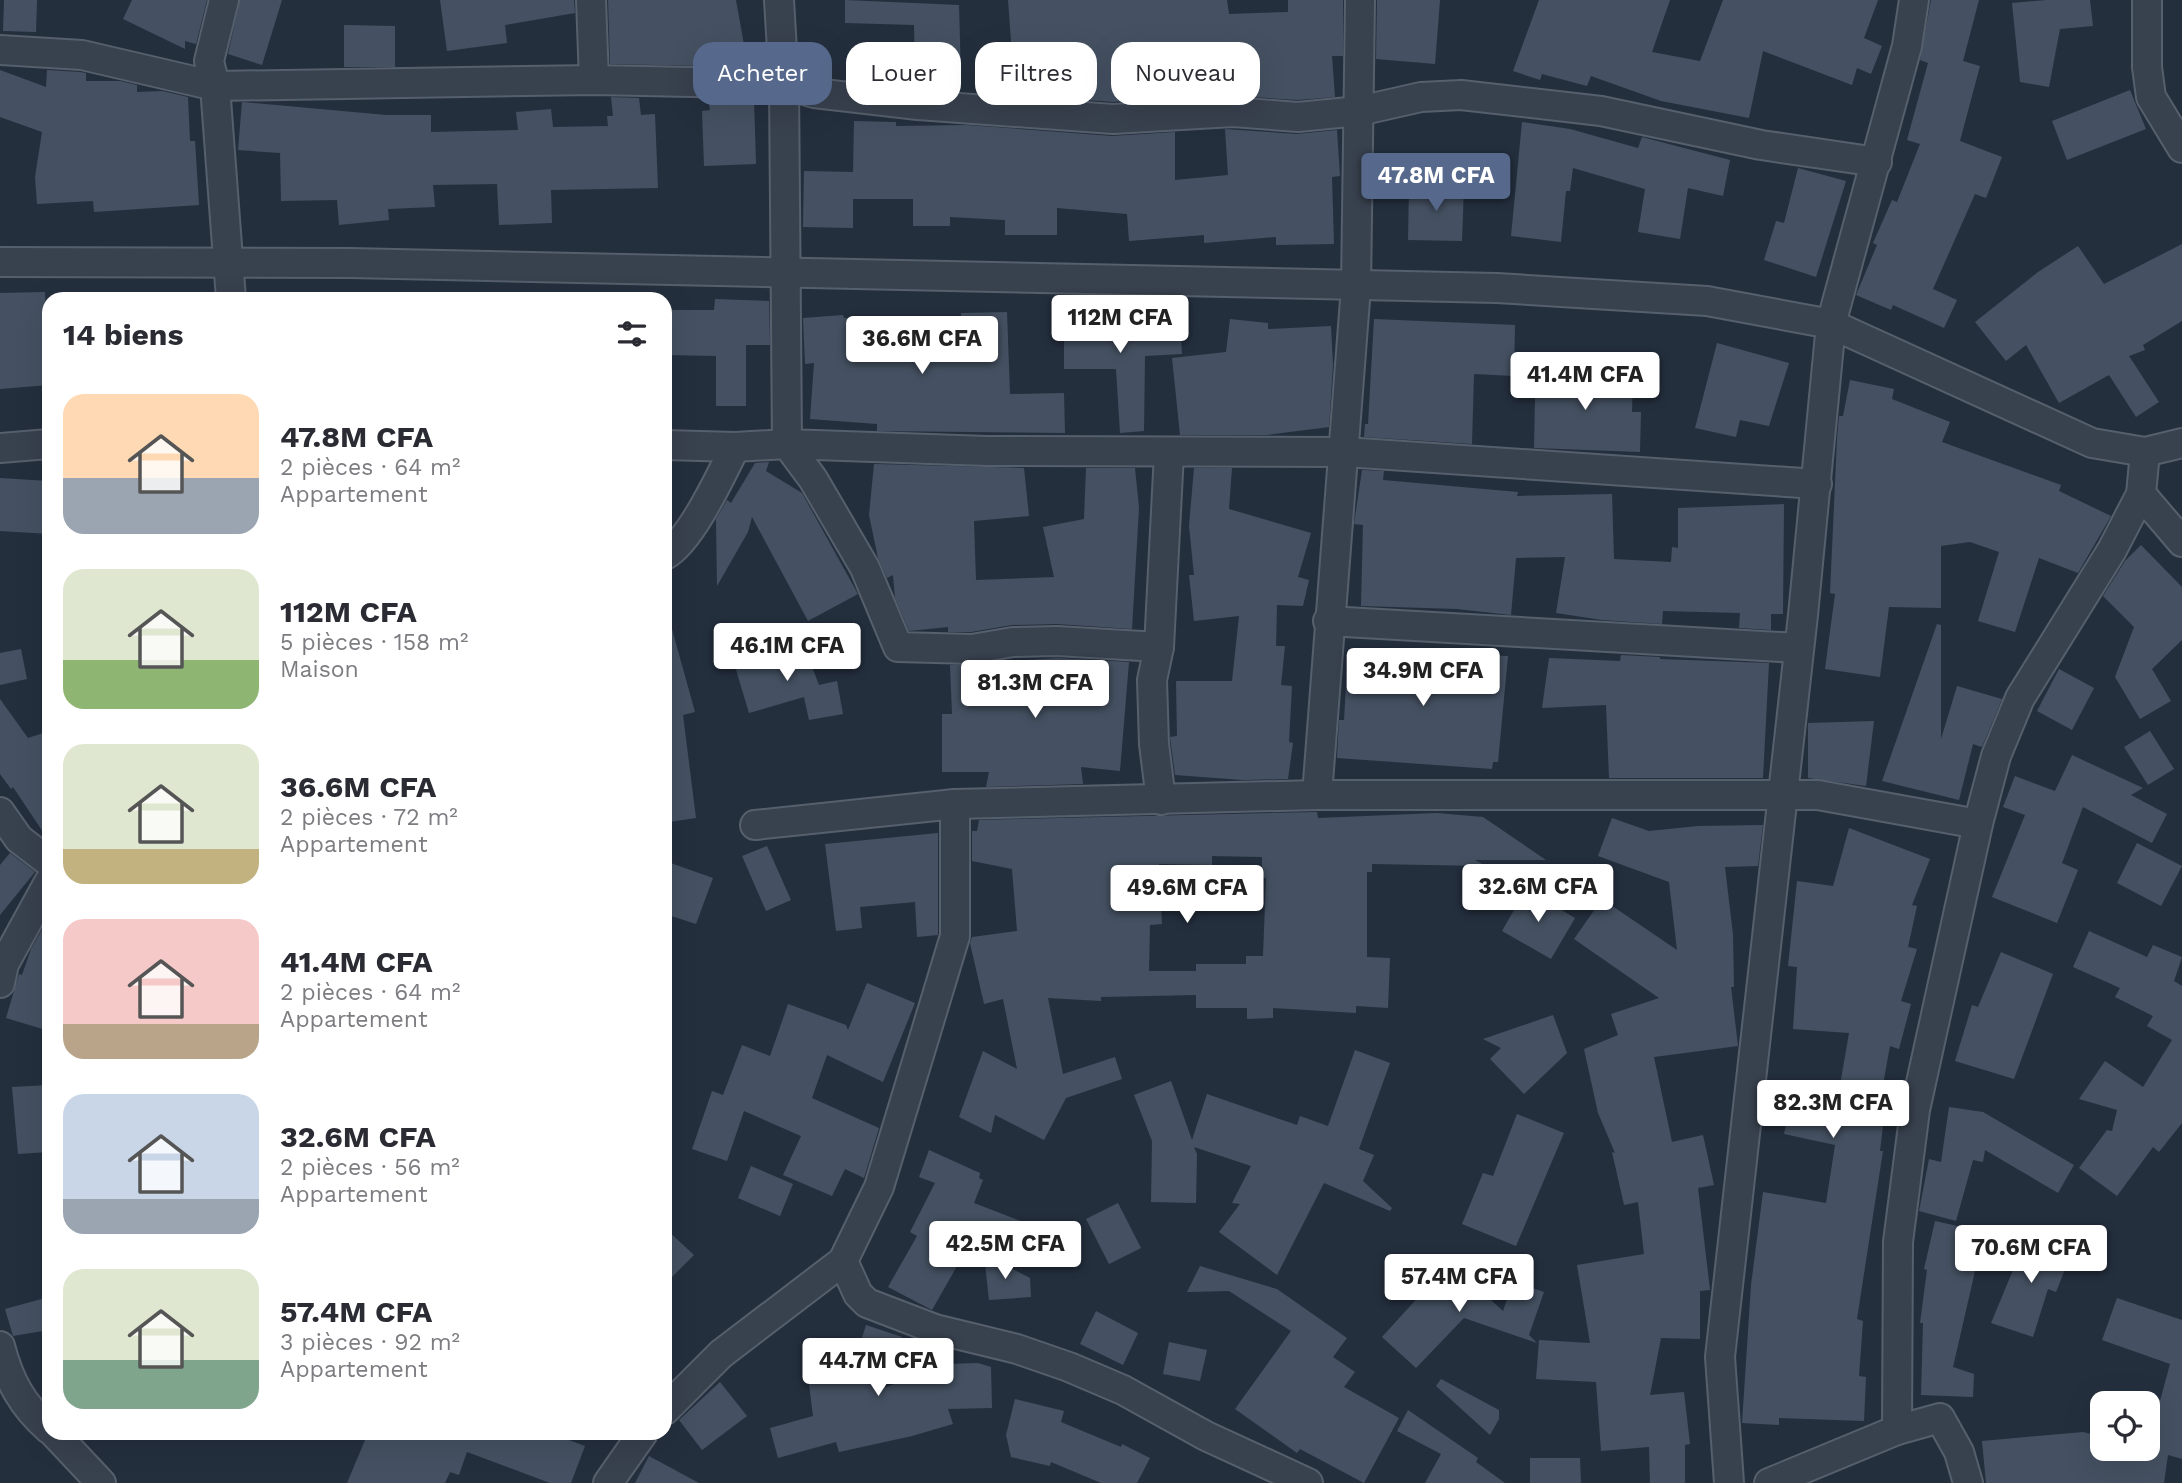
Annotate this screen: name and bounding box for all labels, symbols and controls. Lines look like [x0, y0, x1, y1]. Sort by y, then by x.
chip: Acheter [693, 42, 832, 105]
chip: Louer [846, 42, 961, 105]
chip: Filtres [975, 42, 1097, 105]
chip: Nouveau [1111, 42, 1260, 105]
pin: 47.8M CFA [1356, 154, 1516, 213]
text: 47.8M CFA [1377, 162, 1495, 189]
pin: 112M CFA [1048, 296, 1192, 355]
text: 112M CFA [1068, 304, 1172, 331]
icon: filters [613, 315, 651, 353]
pin: 36.6M CFA [842, 316, 1002, 376]
text: 14 biens [63, 317, 183, 352]
text: 36.6M CFA [862, 325, 982, 352]
pin: 41.4M CFA [1505, 352, 1665, 412]
text: 41.4M CFA [1527, 361, 1644, 388]
text: 47.8M CFA [280, 419, 433, 454]
icon: home [119, 422, 203, 506]
text: 2 pièces · 64 m² [280, 454, 460, 481]
text: Appartement [280, 481, 428, 508]
text: 112M CFA [280, 594, 417, 629]
icon: home [119, 597, 203, 681]
pin: 46.1M CFA [707, 624, 867, 683]
text: 5 pièces · 158 m² [280, 629, 468, 656]
text: 46.1M CFA [730, 632, 844, 659]
pin: 34.9M CFA [1343, 648, 1503, 708]
text: Maison [280, 656, 359, 683]
text: 34.9M CFA [1363, 657, 1483, 684]
pin: 81.3M CFA [955, 660, 1115, 720]
text: 81.3M CFA [977, 669, 1093, 696]
text: 36.6M CFA [280, 769, 436, 804]
icon: home [119, 772, 203, 856]
text: 2 pièces · 72 m² [280, 804, 458, 831]
text: Appartement [280, 831, 428, 858]
pin: 32.6M CFA [1458, 864, 1618, 924]
pin: 49.6M CFA [1107, 866, 1267, 925]
text: 32.6M CFA [1478, 873, 1598, 900]
text: 49.6M CFA [1127, 874, 1247, 901]
text: 41.4M CFA [280, 944, 433, 979]
icon: home [119, 947, 203, 1031]
text: 2 pièces · 64 m² [280, 979, 460, 1006]
text: Appartement [280, 1006, 428, 1033]
pin: 82.3M CFA [1753, 1080, 1913, 1140]
text: 82.3M CFA [1773, 1089, 1893, 1116]
text: 32.6M CFA [280, 1119, 436, 1154]
icon: home [119, 1122, 203, 1206]
text: 2 pièces · 56 m² [280, 1154, 460, 1181]
text: Appartement [280, 1181, 428, 1208]
pin: 42.5M CFA [925, 1222, 1085, 1281]
pin: 70.6M CFA [1951, 1226, 2111, 1285]
text: 42.5M CFA [945, 1230, 1065, 1257]
text: 70.6M CFA [1971, 1234, 2091, 1261]
pin: 57.4M CFA [1379, 1254, 1539, 1314]
text: 57.4M CFA [1401, 1263, 1517, 1290]
text: 57.4M CFA [280, 1294, 432, 1329]
icon: home [119, 1297, 203, 1381]
text: 3 pièces · 92 m² [280, 1329, 460, 1356]
pin: 44.7M CFA [798, 1338, 958, 1398]
text: 44.7M CFA [818, 1347, 938, 1374]
text: Appartement [280, 1356, 428, 1383]
map controls [2090, 1391, 2160, 1461]
button: locate [2090, 1391, 2160, 1461]

